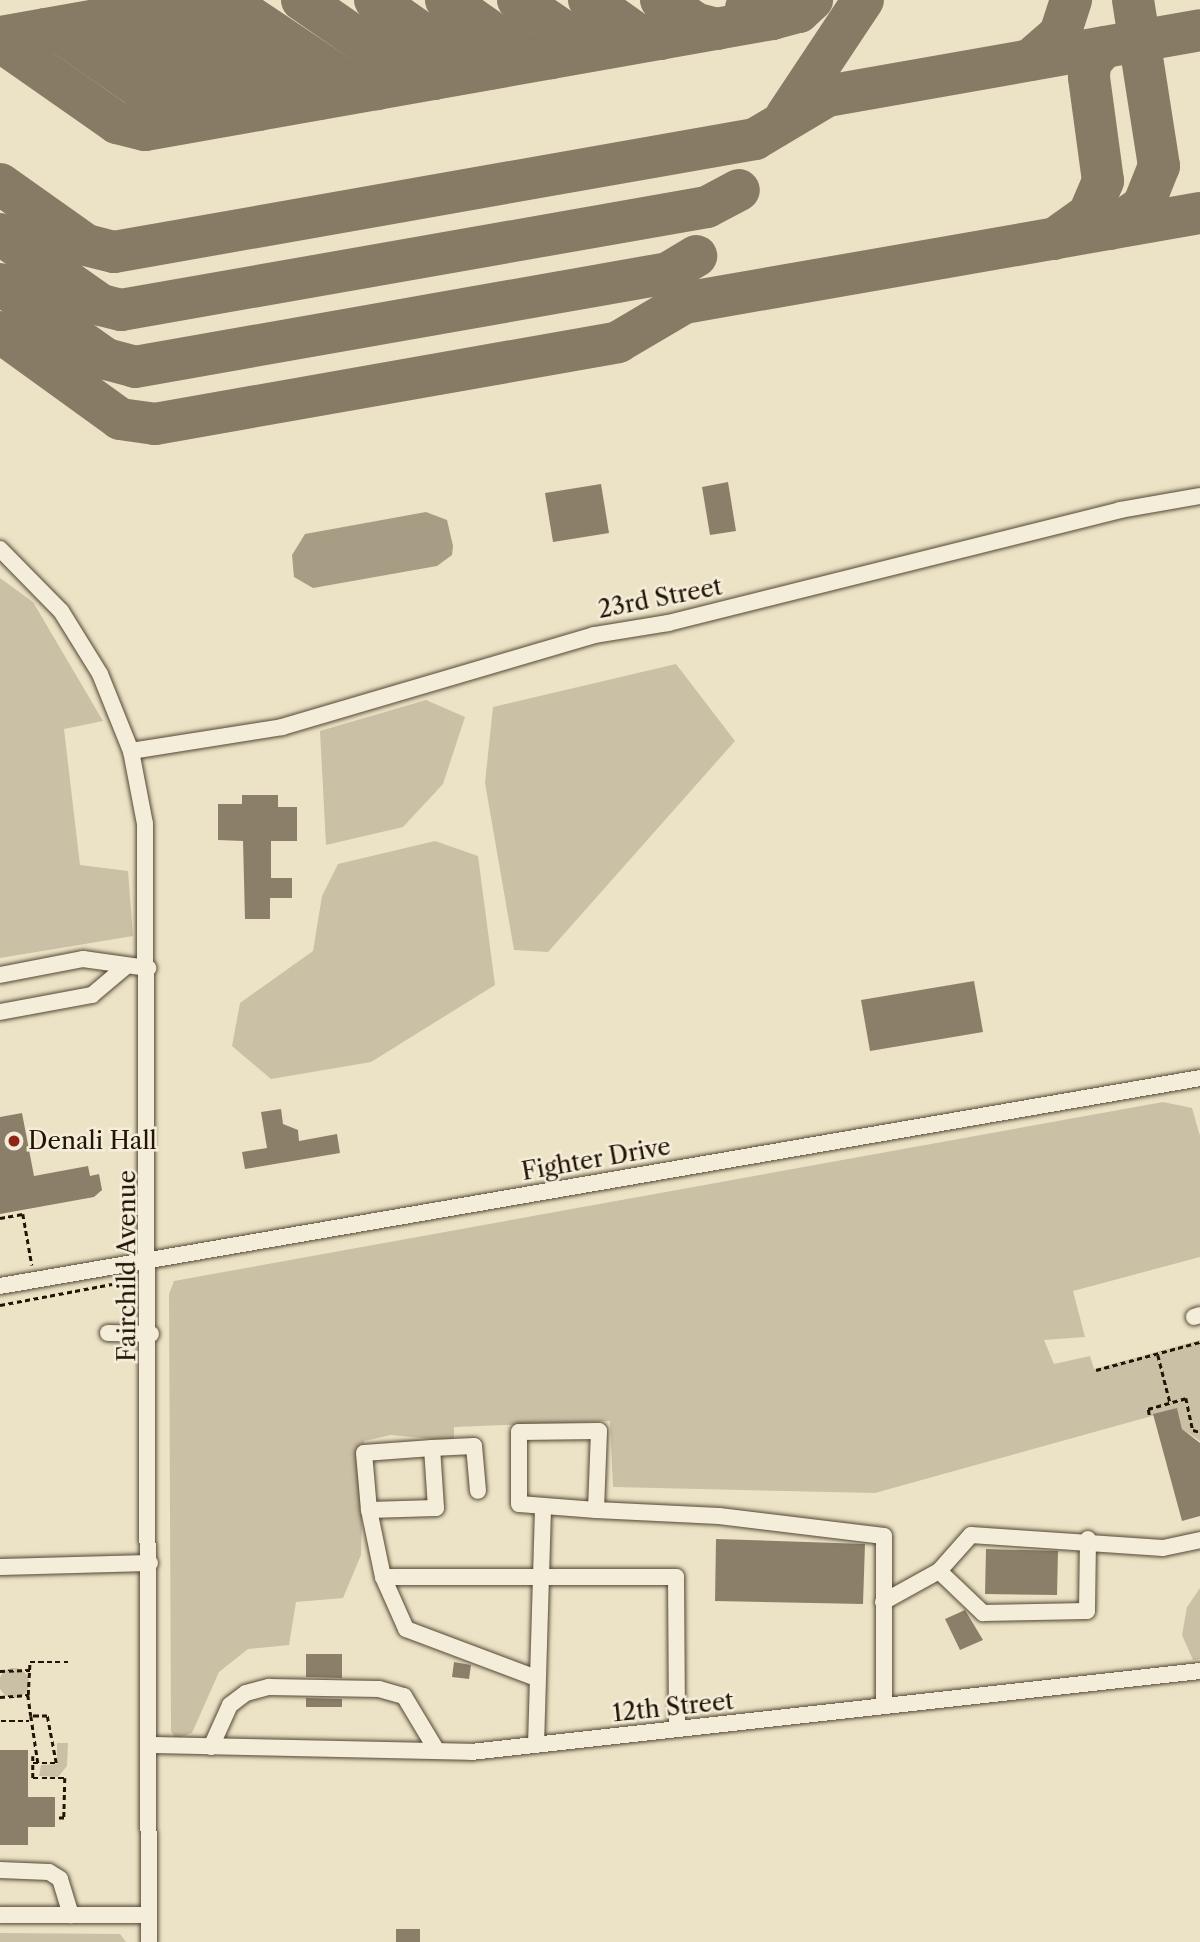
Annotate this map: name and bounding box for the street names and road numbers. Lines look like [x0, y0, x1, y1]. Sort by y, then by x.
street label: 23rd Street [595, 572, 725, 624]
street label: Fighter Drive [519, 1132, 673, 1186]
street label: Fairchild Avenue [113, 1170, 141, 1362]
street label: 12th Street [611, 1686, 735, 1728]

